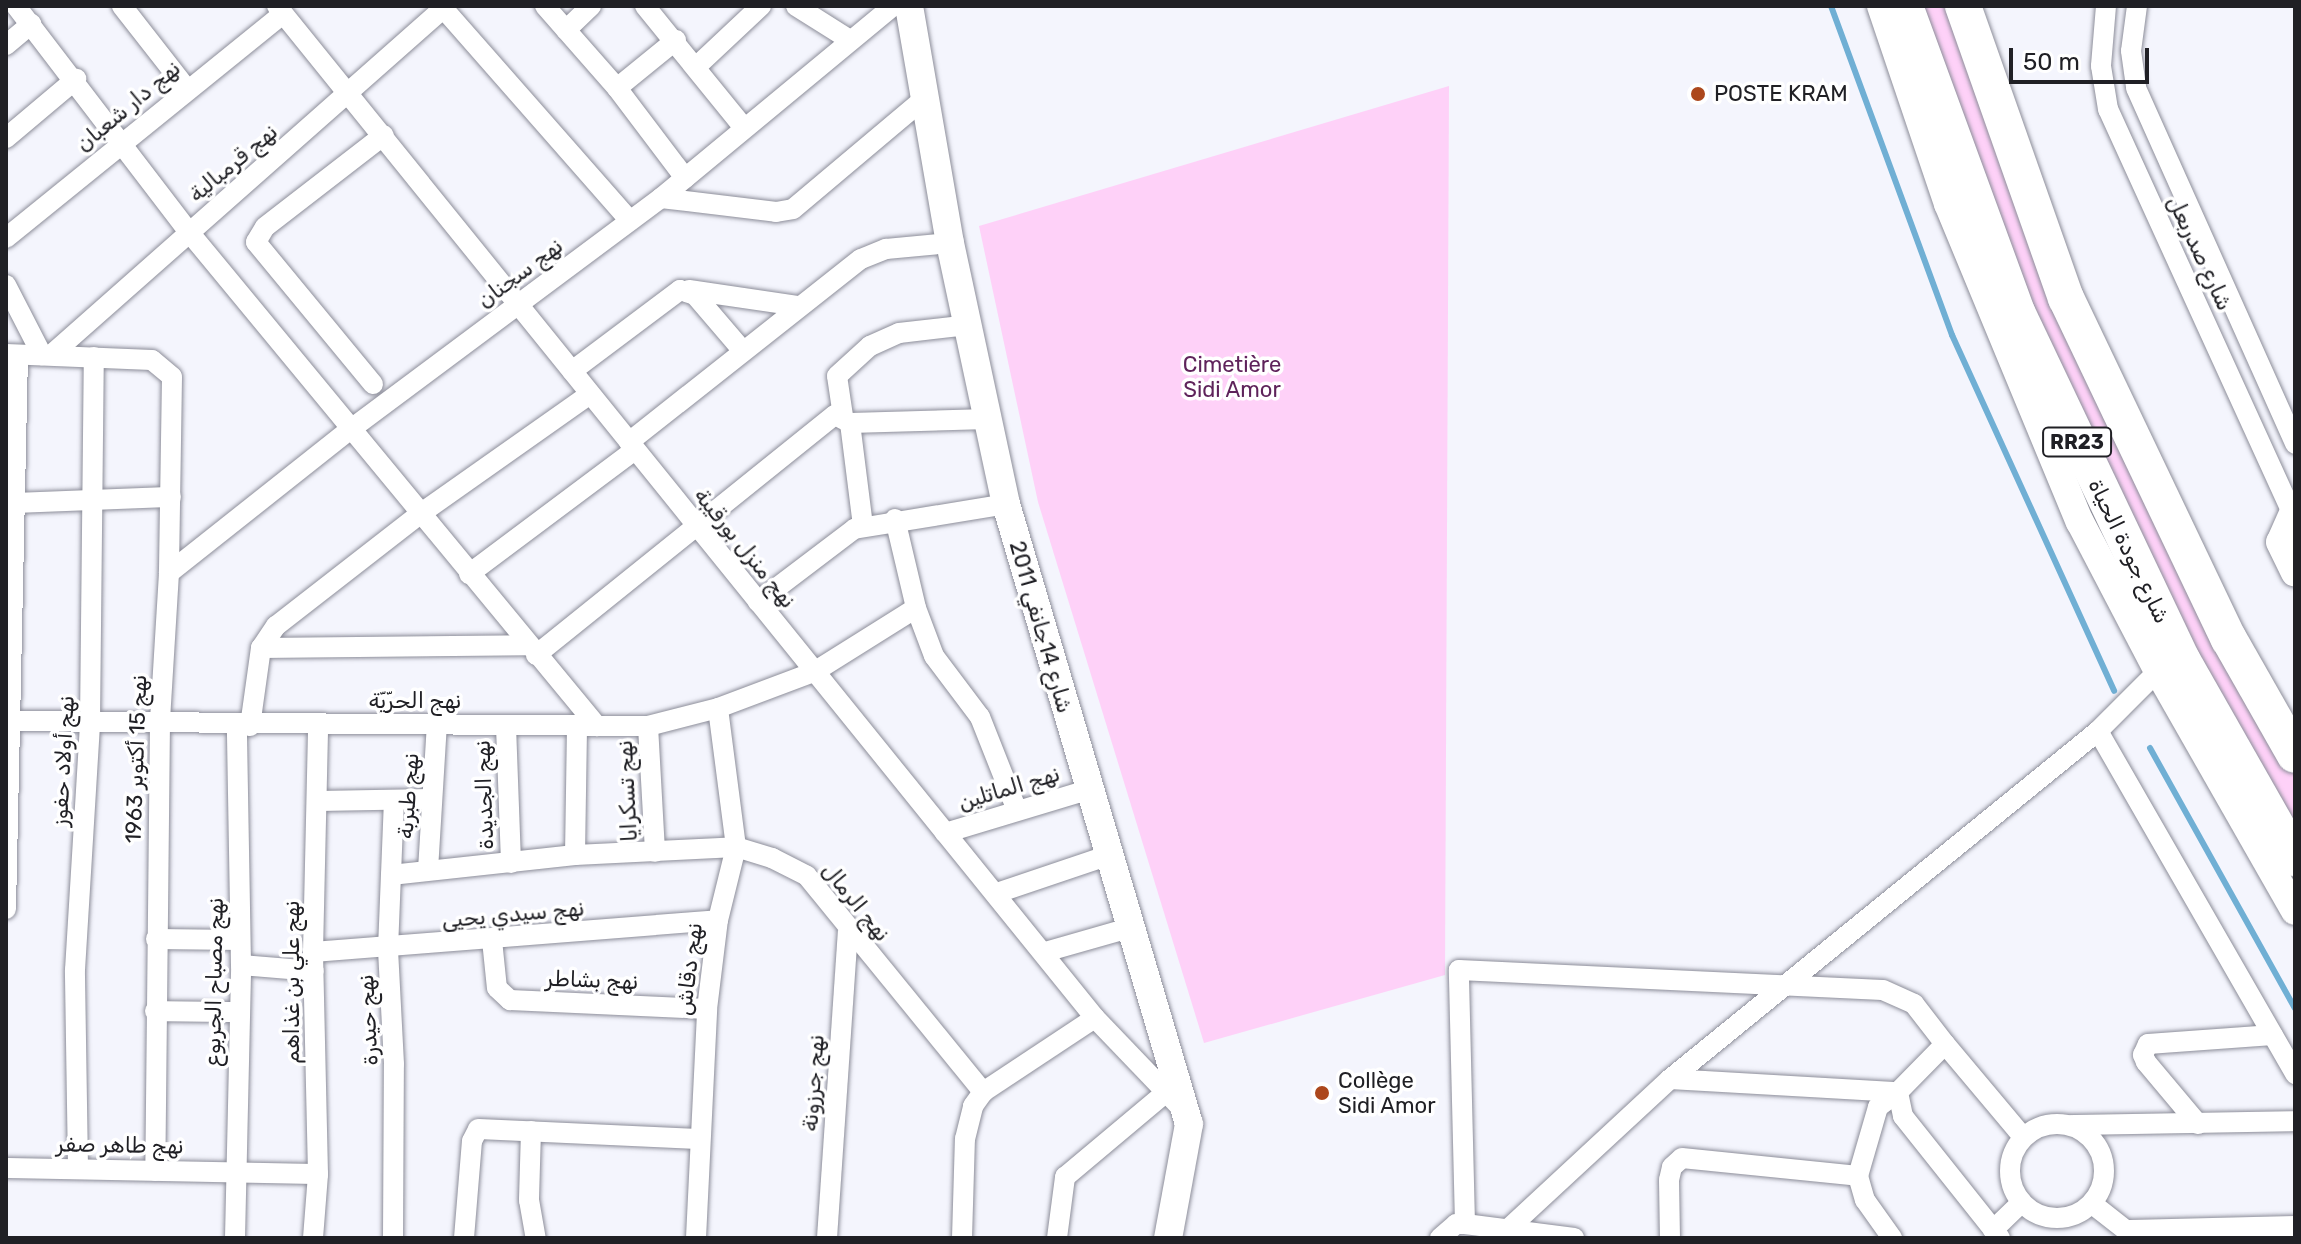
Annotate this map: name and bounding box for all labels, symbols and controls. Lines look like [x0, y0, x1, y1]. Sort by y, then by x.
scale bar [2013, 32, 2153, 82]
text: 50 m [2023, 48, 2080, 76]
street label: نهج دار شعبان [70, 55, 186, 157]
place label: POSTE KRAM [1714, 81, 1848, 107]
marker: POSTE KRAM [1689, 85, 1707, 103]
street label: نهج قرمبالية [183, 118, 283, 208]
street label: شارع صدربعل [2162, 191, 2238, 315]
street label: نهج سجنان [472, 232, 568, 314]
park label: Cimetière Sidi Amor [1183, 351, 1281, 402]
road number: RR23 [2041, 426, 2113, 458]
street label: شارع جودة الحياة [2083, 474, 2175, 628]
street label: نهج منزل بورقيبة [688, 483, 802, 613]
street label: شارع 14جانفي 2011 [1004, 538, 1078, 716]
street label: نهج 15 أكتوبر 1963 [120, 674, 152, 844]
street label: نهج الحرّيّة [369, 688, 461, 714]
street label: نهج أولاد حفوز [46, 695, 80, 827]
street label: نهج الجديدة [469, 740, 499, 850]
street label: نهج تسكرايا [611, 740, 643, 842]
street label: نهج طبربة [392, 752, 424, 840]
street label: نهج الماتلين [955, 760, 1063, 816]
street label: نهج الرمال [816, 857, 896, 947]
street label: نهج سيدي يحيى [441, 895, 585, 933]
street label: نهج مصباح الجربوع [199, 897, 229, 1067]
street label: نهج علي بن غذاهم [279, 900, 305, 1064]
street label: نهج دقاش [670, 921, 708, 1017]
street label: نهج بشاطر [545, 965, 639, 995]
street label: نهج حيدرة [352, 974, 384, 1066]
street label: نهج جرزونة [796, 1034, 830, 1132]
place label: Collège Sidi Amor [1338, 1067, 1436, 1118]
marker: Collège Sidi Amor [1313, 1084, 1331, 1102]
street label: نهج طاهر صفر [56, 1131, 184, 1159]

